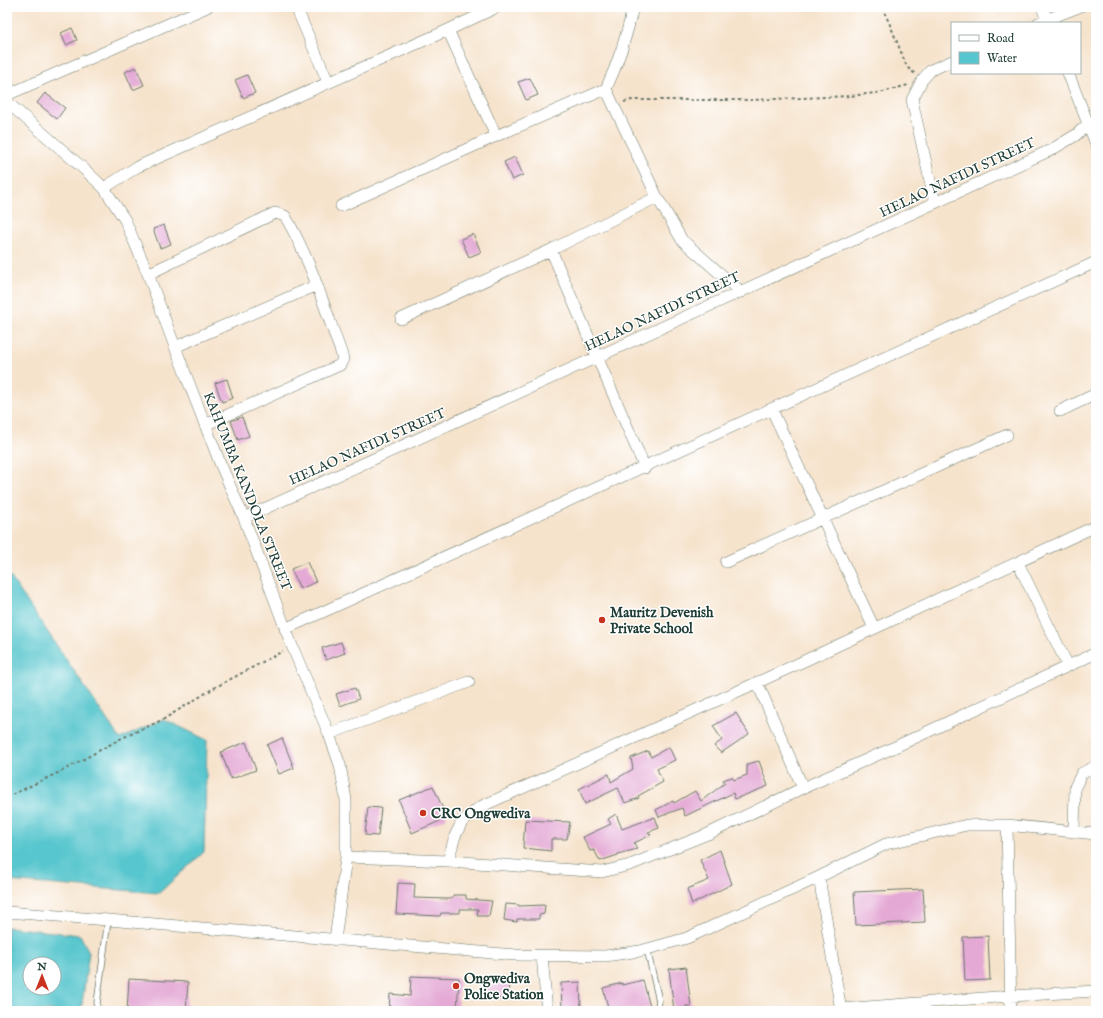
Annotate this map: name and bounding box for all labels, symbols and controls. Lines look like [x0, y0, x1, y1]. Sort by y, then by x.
legend [951, 22, 1081, 74]
text: Road [987, 31, 1015, 46]
text: Water [987, 51, 1018, 66]
street label: HELAO NAFIDI STREET [877, 134, 1039, 222]
street label: HELAO NAFIDI STREET [582, 268, 744, 356]
street label: KAHUMBA KANDOLA STREET [199, 389, 296, 594]
street label: HELAO NAFIDI STREET [286, 404, 449, 490]
place label: Mauritz Devenish Private School [610, 604, 714, 638]
marker: Mauritz Devenish Private School [597, 615, 607, 625]
place label: CRC Ongwediva [431, 805, 531, 823]
marker: CRC Ongwediva [418, 808, 428, 818]
north arrow [22, 956, 62, 996]
text: N [36, 960, 47, 974]
place label: Ongwediva Police Station [464, 970, 544, 1004]
marker: Ongwediva Police Station [451, 981, 461, 991]

